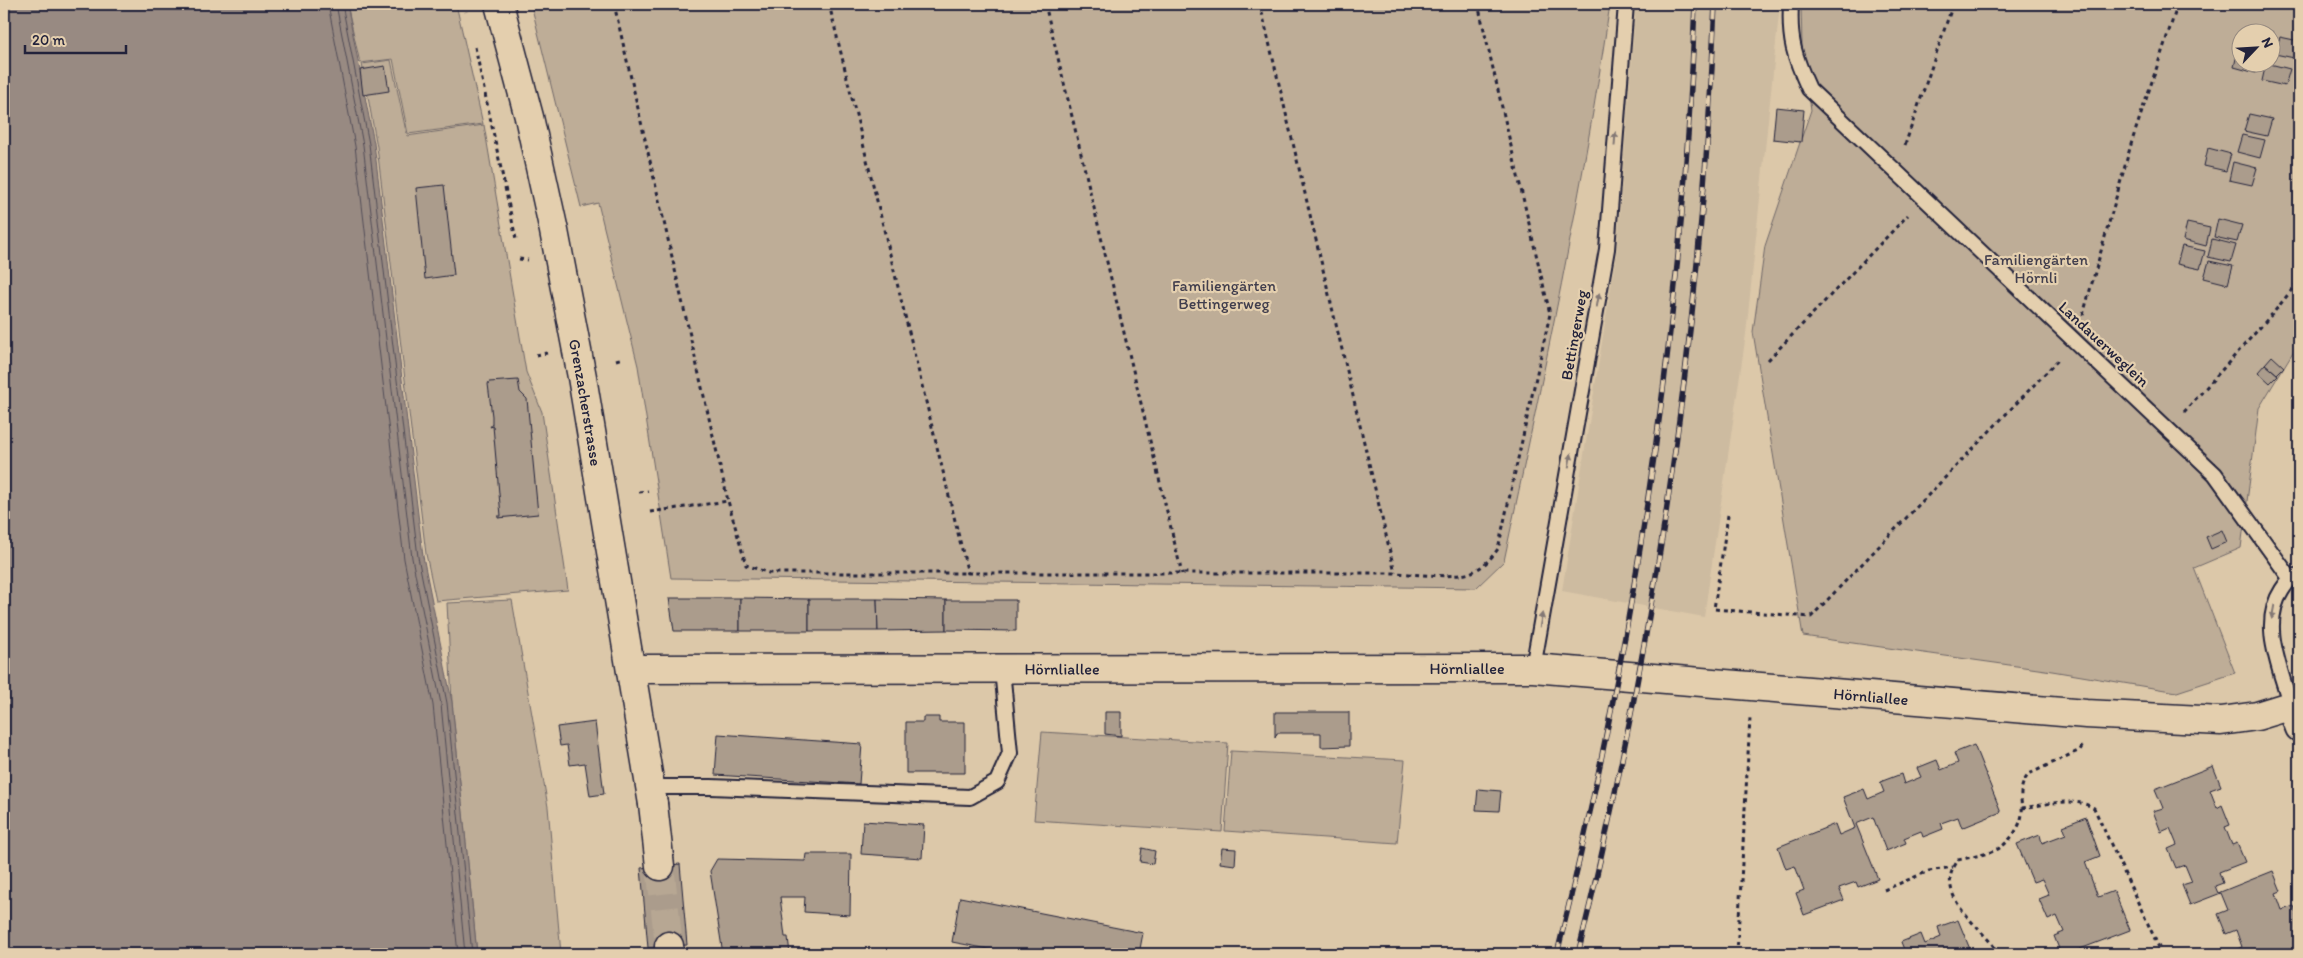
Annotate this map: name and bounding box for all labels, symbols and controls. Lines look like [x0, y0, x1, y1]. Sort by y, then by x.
scale bar [25, 22, 126, 54]
north arrow [2230, 22, 2280, 72]
text: 20 m [32, 31, 66, 49]
text: N [2258, 35, 2277, 51]
one-way arrow [1612, 131, 1620, 147]
park label: Familiengärten Hörnli [1984, 250, 2088, 287]
park label: Familiengärten Bettingerweg [1172, 276, 1276, 313]
street label: Bettingerweg [1557, 288, 1591, 382]
one-way arrow [1594, 292, 1602, 308]
street label: Landauerweglein [2055, 297, 2153, 391]
street label: Grenzacherstrasse [565, 337, 606, 467]
one-way arrow [1566, 452, 1574, 468]
one-way arrow [2269, 605, 2277, 620]
one-way arrow [1538, 612, 1546, 628]
street label: Hörnliallee [1024, 659, 1100, 678]
street label: Hörnliallee [1429, 659, 1505, 678]
street label: Hörnliallee [1833, 684, 1909, 709]

